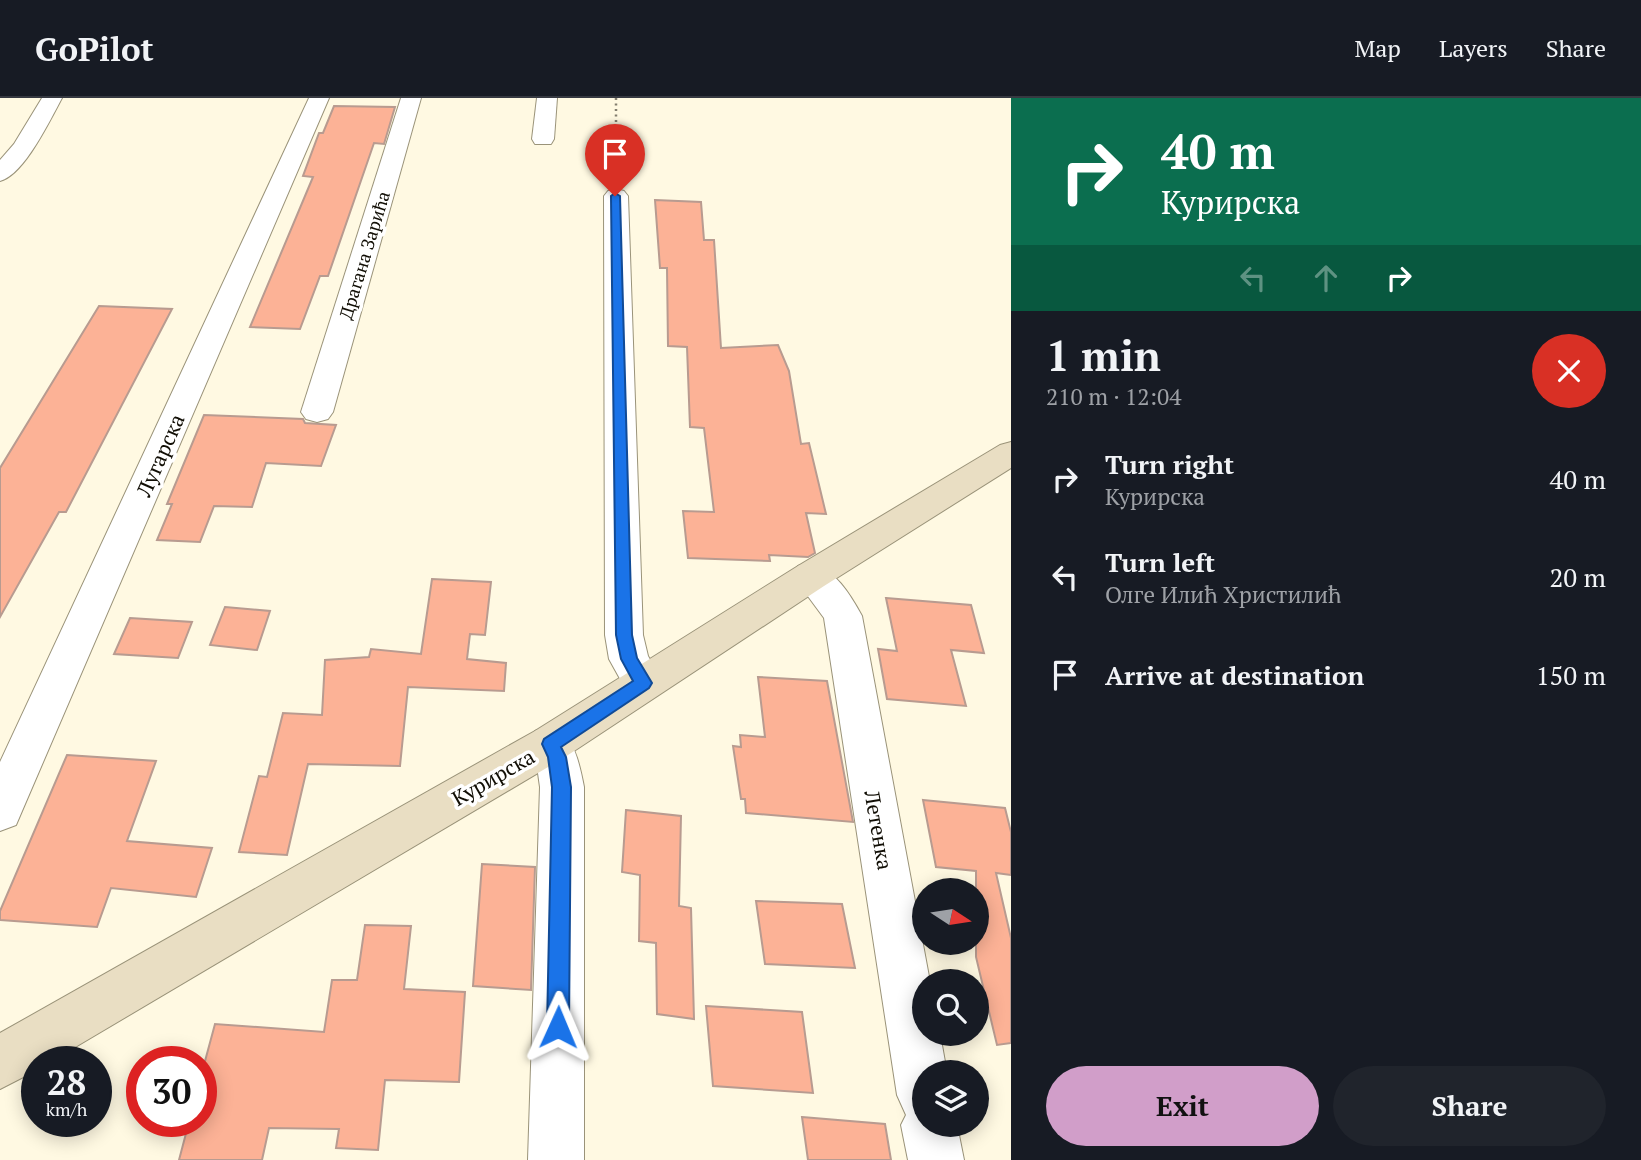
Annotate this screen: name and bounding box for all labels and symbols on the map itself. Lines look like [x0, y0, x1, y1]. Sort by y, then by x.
pin [585, 124, 645, 196]
street label: Драгана Зарића [333, 188, 395, 322]
street label: Лугарска [129, 409, 191, 502]
street label: Курирска [446, 742, 540, 812]
street label: Летенка [858, 787, 900, 872]
north arrow [912, 878, 989, 956]
position arrow [521, 990, 595, 1064]
speed limit sign: 30 [126, 1046, 217, 1137]

